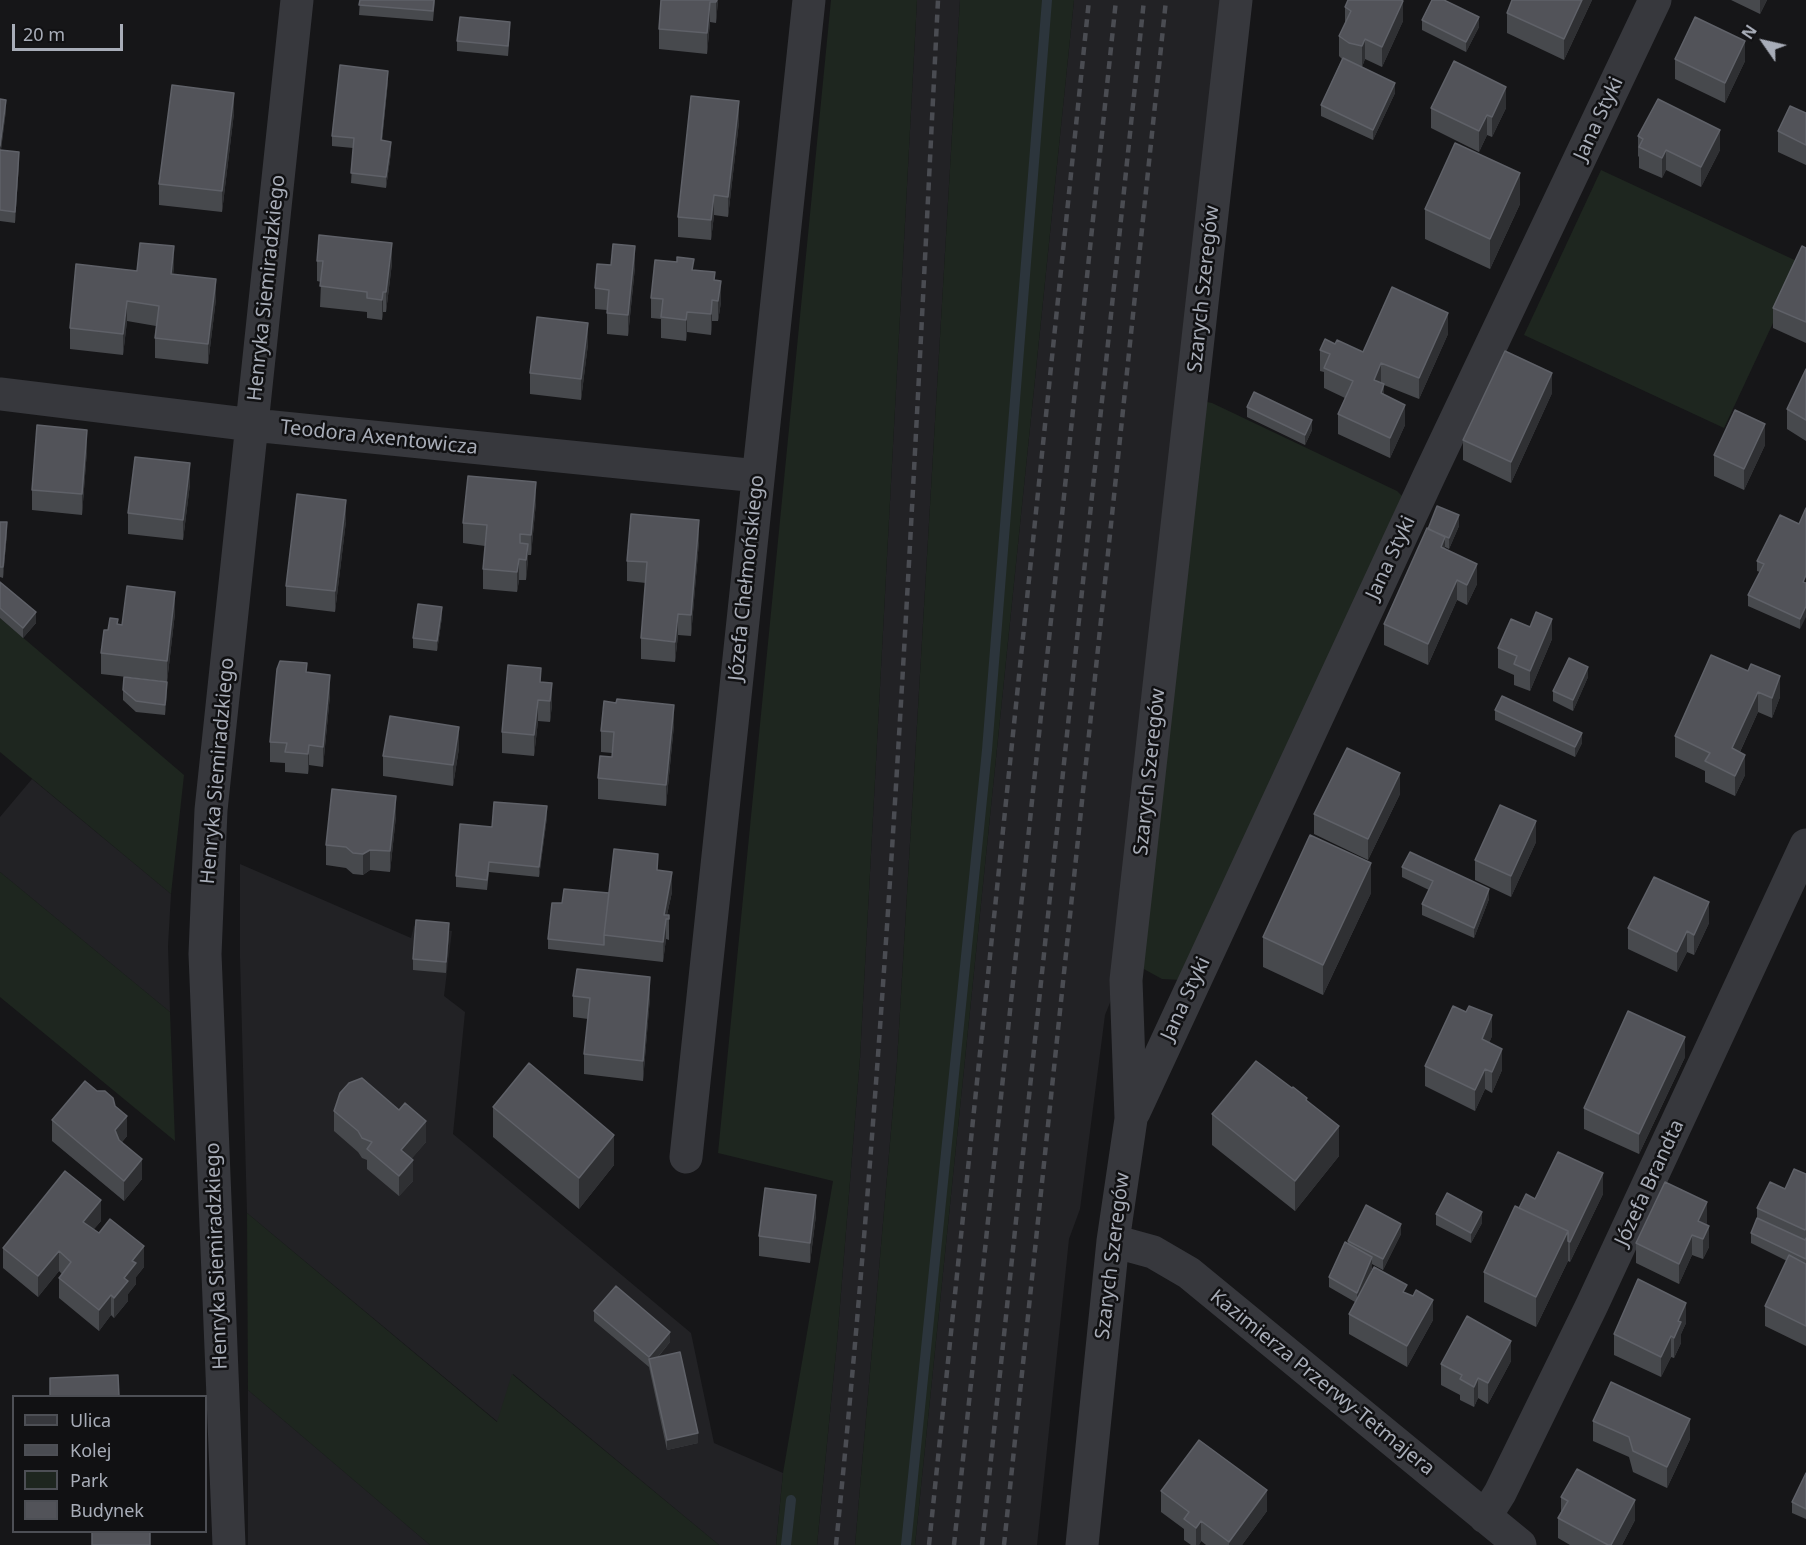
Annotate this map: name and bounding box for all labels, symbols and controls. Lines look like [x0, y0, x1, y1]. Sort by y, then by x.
scale bar [15, 12, 126, 50]
north arrow [1734, 12, 1794, 72]
text: N [1736, 20, 1762, 43]
text: 20 m [23, 22, 65, 46]
street label: Jana Styki [1569, 73, 1629, 165]
street label: Henryka Siemiradzkiego [243, 174, 291, 402]
street label: Szarych Szeregów [1183, 204, 1225, 374]
street label: Teodora Axentowicza [279, 416, 479, 460]
street label: Józefa Chełmońskiego [724, 474, 770, 682]
street label: Jana Styki [1361, 512, 1421, 604]
street label: Henryka Siemiradzkiego [196, 657, 240, 885]
street label: Szarych Szeregów [1129, 687, 1171, 857]
street label: Jana Styki [1156, 953, 1216, 1045]
street label: Józefa Brandta [1610, 1116, 1690, 1250]
street label: Henryka Siemiradzkiego [201, 1142, 233, 1370]
street label: Szarych Szeregów [1091, 1171, 1135, 1341]
street label: Kazimierza Przerwy-Tetmajera [1205, 1285, 1439, 1481]
legend [12, 1395, 207, 1533]
text: Ulica [70, 1408, 111, 1432]
text: Kolej [70, 1438, 111, 1462]
text: Park [70, 1468, 108, 1492]
text: Budynek [70, 1498, 144, 1522]

